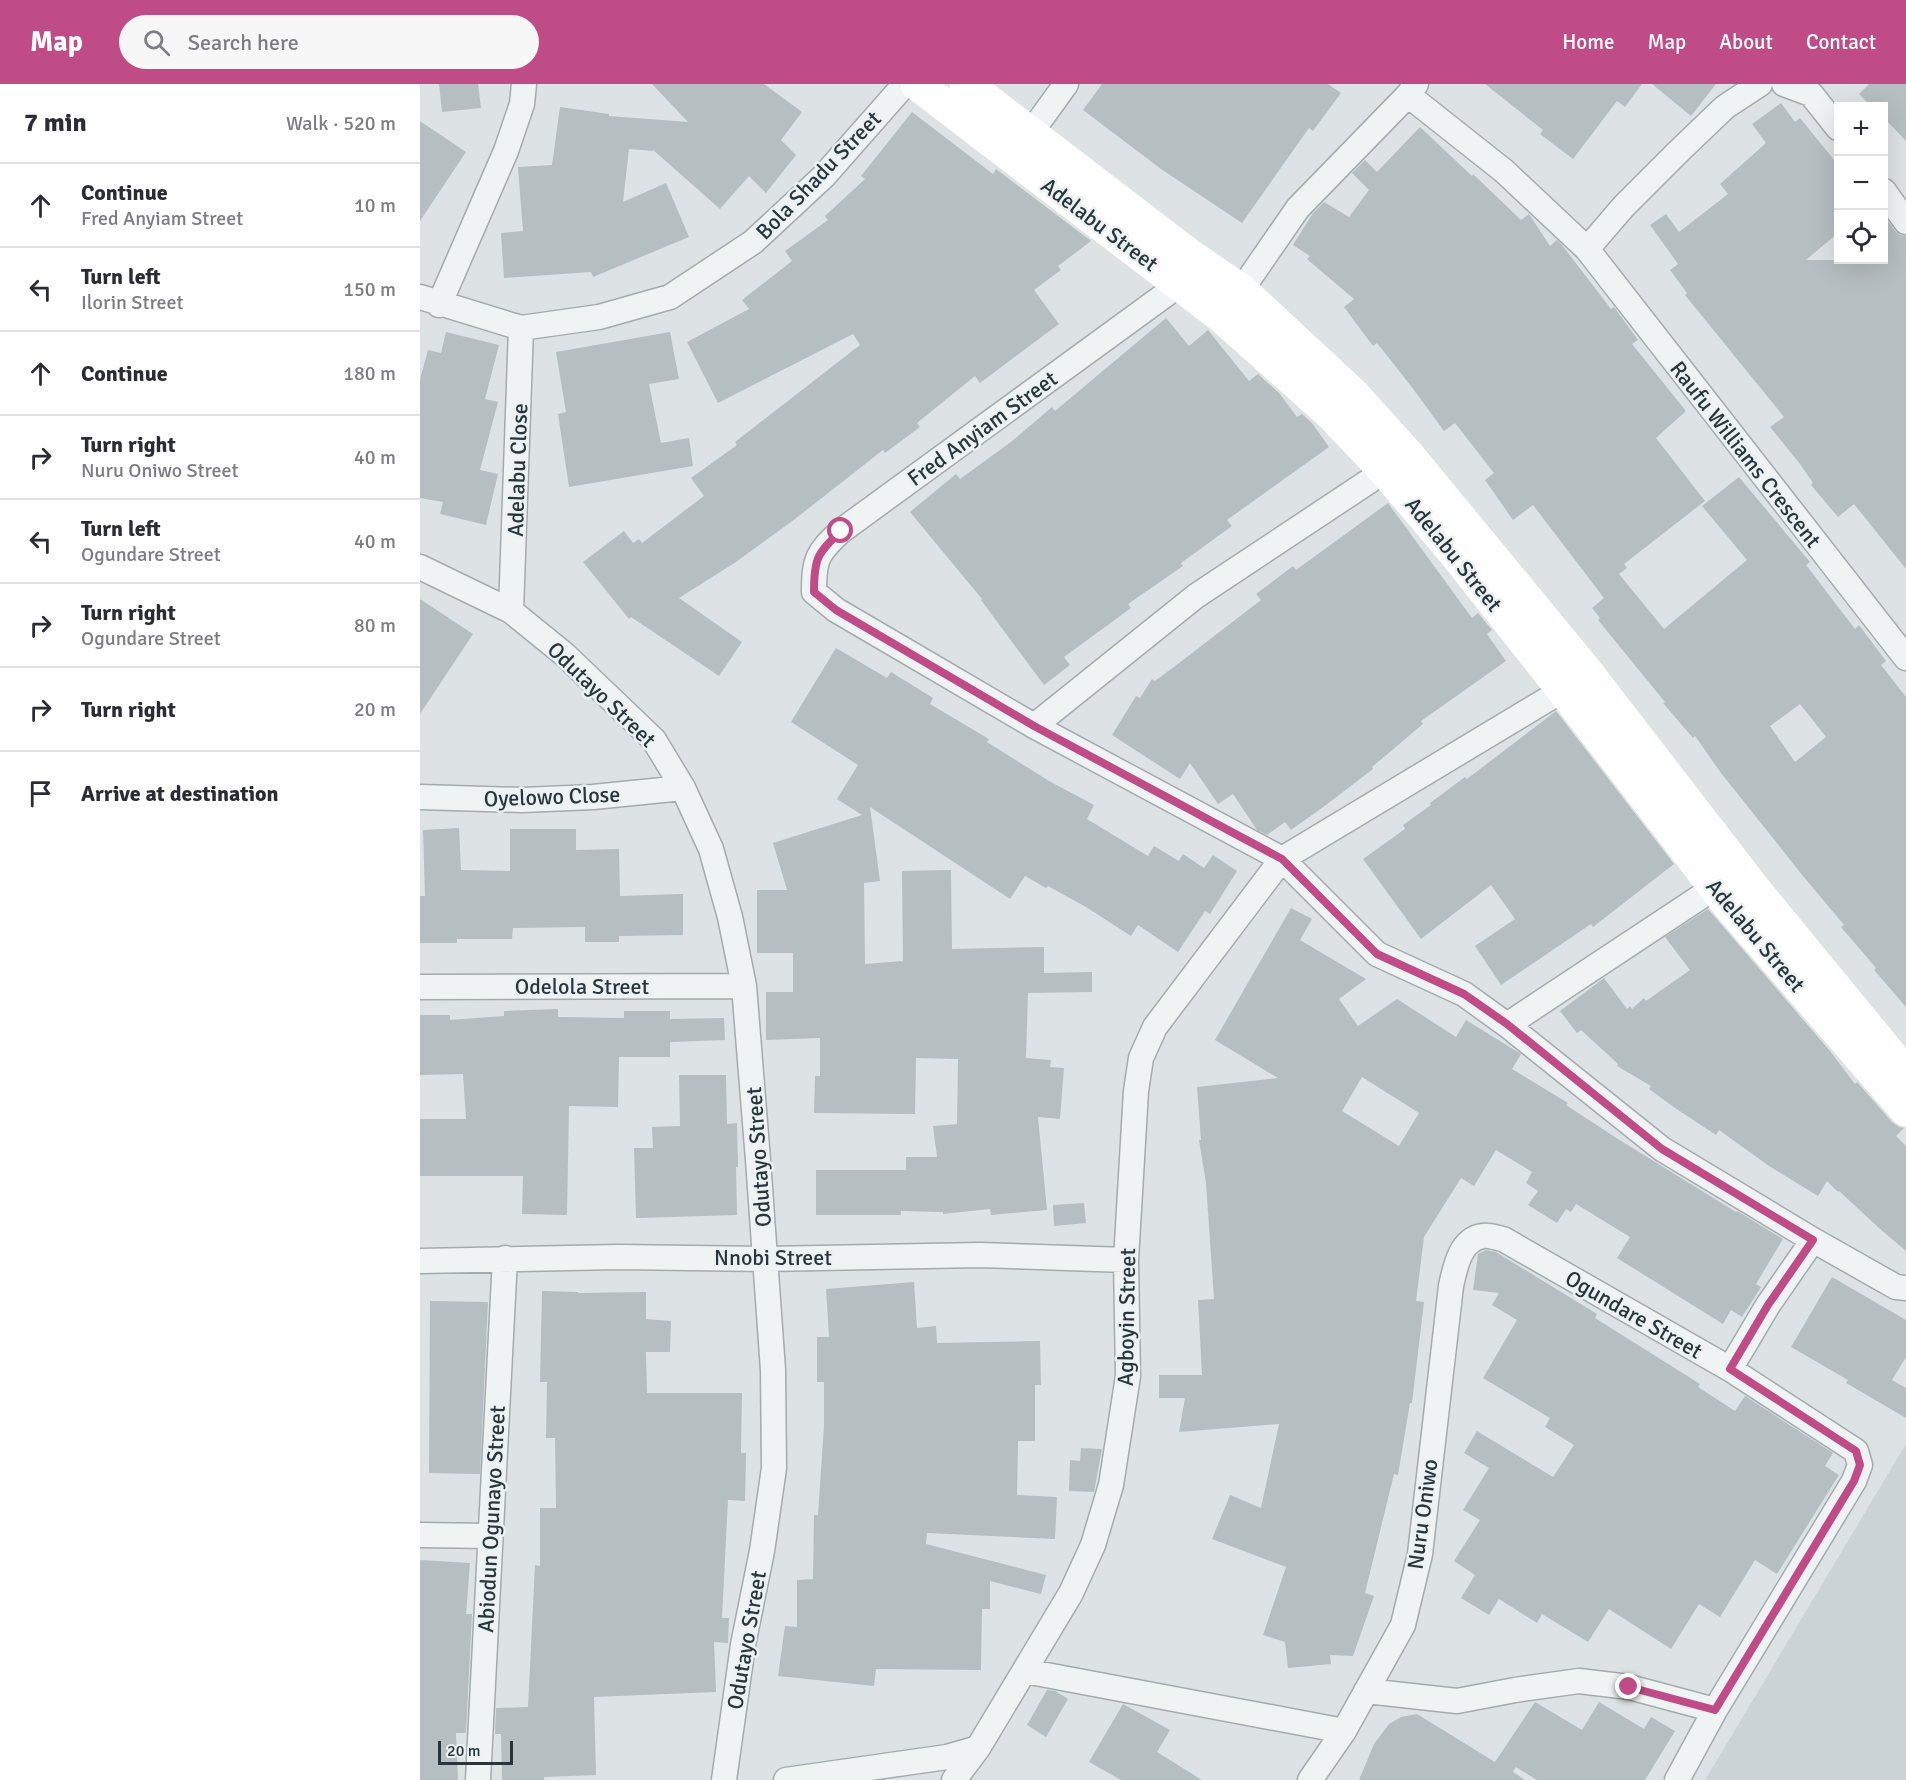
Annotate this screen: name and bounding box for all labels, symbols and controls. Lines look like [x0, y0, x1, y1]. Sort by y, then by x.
search box [119, 15, 539, 69]
text: Map [30, 25, 83, 59]
icon: search [140, 26, 173, 59]
text: Search here [188, 29, 299, 56]
text: Home [1562, 29, 1615, 55]
text: Map [1648, 29, 1686, 55]
text: About [1719, 29, 1773, 55]
text: Contact [1806, 29, 1876, 55]
map controls [1834, 102, 1888, 264]
button: + [1834, 102, 1888, 156]
street label: Bola Shadu Street [750, 105, 887, 245]
text: 7 min [24, 107, 87, 139]
text: Walk · 520 m [286, 111, 396, 136]
button: − [1834, 156, 1888, 210]
street label: Adelabu Street [1036, 172, 1164, 277]
text: Continue [81, 179, 168, 206]
icon: ahead [24, 189, 57, 222]
text: 10 m [354, 193, 396, 218]
text: Fred Anyiam Street [81, 206, 243, 231]
button: locate [1834, 210, 1888, 264]
text: Turn left [81, 263, 161, 290]
icon: left [24, 273, 57, 306]
text: 150 m [343, 277, 396, 302]
text: Ilorin Street [81, 290, 183, 315]
street label: Raufu Williams Crescent [1664, 356, 1827, 553]
icon: ahead [24, 357, 57, 390]
text: Continue [81, 360, 168, 387]
text: 180 m [343, 361, 396, 386]
street label: Fred Anyiam Street [902, 365, 1063, 492]
street label: Adelabu Close [502, 403, 533, 537]
text: Turn right [81, 431, 176, 458]
icon: right [24, 441, 57, 474]
text: 40 m [354, 445, 396, 470]
text: Nuru Oniwo Street [81, 458, 239, 483]
street label: Adelabu Street [1399, 492, 1508, 617]
text: Turn left [81, 515, 161, 542]
route start [827, 517, 853, 543]
icon: left [24, 525, 57, 558]
text: 40 m [354, 529, 396, 554]
text: Ogundare Street [81, 542, 221, 567]
text: Turn right [81, 599, 176, 626]
icon: right [24, 609, 57, 642]
text: 80 m [354, 613, 396, 638]
text: Ogundare Street [81, 626, 221, 651]
street label: Odutayo Street [542, 636, 662, 753]
icon: right [24, 693, 57, 726]
text: Turn right [81, 696, 176, 723]
text: 20 m [354, 697, 396, 722]
icon: arrive [24, 777, 57, 810]
text: Arrive at destination [81, 780, 278, 807]
street label: Oyelowo Close [483, 781, 621, 812]
street label: Adelabu Street [1700, 873, 1811, 998]
street label: Odelola Street [515, 973, 650, 1000]
street label: Odutayo Street [740, 1086, 777, 1228]
street label: Nnobi Street [714, 1244, 832, 1271]
street label: Agboyin Street [1112, 1247, 1141, 1386]
street label: Ogundare Street [1560, 1264, 1707, 1365]
street label: Abiodun Ogunayo Street [472, 1404, 511, 1633]
street label: Nuru Oniwo [1401, 1457, 1444, 1571]
street label: Odutayo Street [721, 1568, 772, 1712]
route end [1615, 1673, 1641, 1699]
scale bar [438, 1738, 513, 1766]
text: 20 m [447, 1741, 481, 1761]

